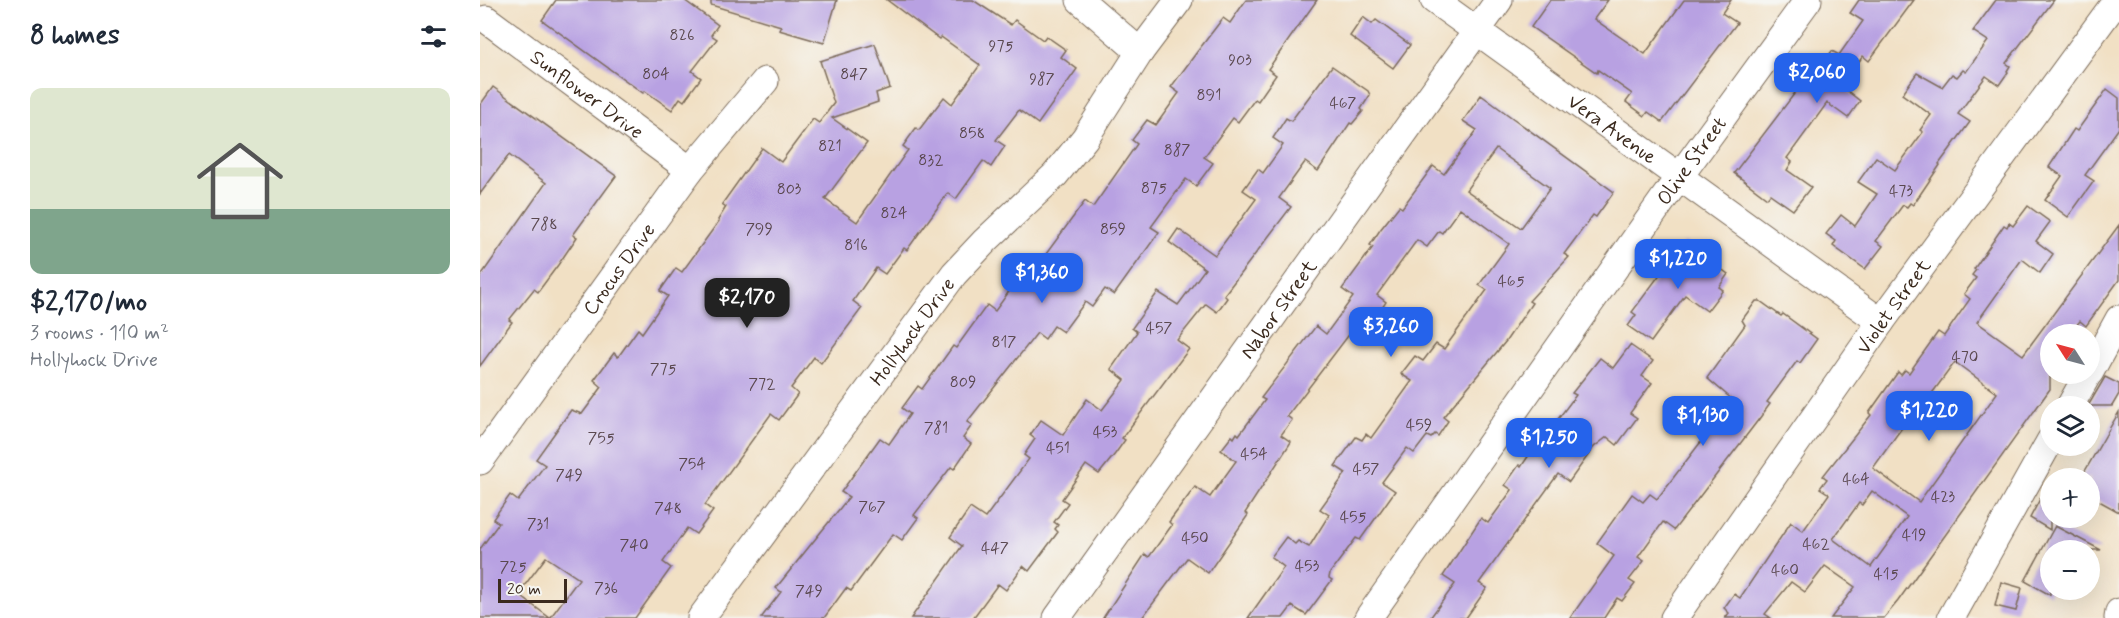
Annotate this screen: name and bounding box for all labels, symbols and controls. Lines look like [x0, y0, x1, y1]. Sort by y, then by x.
text: 8 homes [30, 19, 120, 53]
icon: filters [417, 20, 450, 53]
house number: 826 [669, 25, 695, 46]
house number: 975 [989, 36, 1013, 57]
street label: Sunflower Drive [524, 44, 648, 146]
house number: 903 [1228, 50, 1252, 71]
pin: $2,060 [1768, 53, 1866, 104]
text: $2,060 [1788, 59, 1846, 86]
house number: 804 [642, 64, 670, 85]
house number: 847 [840, 64, 868, 85]
house number: 987 [1029, 69, 1055, 90]
house number: 891 [1197, 85, 1221, 106]
street label: Vera Avenue [1562, 88, 1662, 171]
house number: 467 [1329, 93, 1357, 114]
street label: Olive Street [1651, 112, 1734, 211]
house number: 858 [959, 123, 985, 144]
icon: home [186, 127, 294, 235]
house number: 821 [818, 136, 842, 157]
house number: 887 [1164, 140, 1190, 161]
house number: 832 [918, 150, 944, 171]
house number: 875 [1141, 178, 1167, 199]
house number: 803 [777, 179, 802, 200]
house number: 473 [1889, 181, 1913, 202]
house number: 824 [881, 203, 907, 224]
house number: 788 [530, 214, 558, 235]
street label: Crocus Drive [577, 218, 662, 321]
house number: 799 [745, 219, 773, 240]
house number: 859 [1100, 219, 1126, 240]
house number: 816 [844, 235, 868, 256]
pin: $1,220 [1629, 239, 1727, 290]
text: $1,220 [1649, 245, 1707, 272]
pin: $1,360 [993, 253, 1091, 304]
street label: Violet Street [1851, 254, 1938, 360]
street label: Nabor Street [1235, 255, 1324, 365]
text: $1,360 [1015, 259, 1069, 286]
house number: 465 [1497, 271, 1525, 292]
street label: Hollyhock Drive [864, 273, 962, 392]
pin: $2,170 [698, 278, 796, 329]
text: $2,170 [719, 284, 775, 311]
text: $2,170/mo [30, 286, 147, 320]
pin: $3,260 [1342, 307, 1440, 358]
text: $3,260 [1363, 313, 1419, 340]
house number: 457 [1146, 318, 1172, 339]
text: 3 rooms · 110 m² [30, 320, 169, 347]
north arrow [2040, 324, 2100, 384]
map controls [2040, 324, 2100, 600]
house number: 817 [992, 332, 1016, 353]
text: Hollyhock Drive [30, 347, 158, 374]
house number: 470 [1952, 347, 1978, 368]
house number: 775 [650, 359, 676, 380]
house number: 809 [950, 372, 976, 393]
house number: 772 [748, 374, 776, 395]
pin: $1,220 [1880, 391, 1978, 442]
pin: $1,130 [1654, 396, 1752, 447]
button: layers [2040, 396, 2100, 456]
text: $1,220 [1900, 397, 1958, 424]
text: $1,130 [1677, 402, 1729, 429]
house number: 459 [1406, 415, 1432, 436]
house number: 781 [924, 418, 948, 439]
pin: $1,250 [1500, 418, 1598, 469]
house number: 453 [1093, 422, 1118, 443]
text: $1,250 [1520, 424, 1578, 451]
house number: 755 [587, 428, 615, 449]
house number: 451 [1046, 438, 1070, 459]
house number: 454 [1240, 444, 1268, 465]
house number: 754 [678, 454, 706, 475]
house number: 457 [1353, 459, 1379, 480]
house number: 749 [555, 465, 583, 486]
button: + [2040, 468, 2100, 528]
house number: 464 [1842, 469, 1870, 490]
house number: 423 [1931, 487, 1956, 508]
house number: 767 [858, 497, 886, 518]
house number: 748 [654, 498, 682, 519]
house number: 455 [1340, 507, 1366, 528]
house number: 731 [527, 514, 549, 535]
house number: 419 [1902, 525, 1926, 546]
house number: 450 [1181, 528, 1209, 549]
house number: 462 [1802, 534, 1830, 555]
house number: 740 [619, 535, 649, 556]
house number: 447 [981, 538, 1009, 559]
button: − [2040, 540, 2100, 600]
house number: 453 [1295, 556, 1320, 577]
house number: 725 [499, 557, 527, 578]
house number: 460 [1771, 560, 1799, 581]
house number: 415 [1873, 564, 1899, 585]
scale bar [498, 576, 567, 604]
house number: 736 [594, 578, 618, 599]
text: 20 m [507, 579, 541, 600]
house number: 749 [795, 581, 823, 602]

